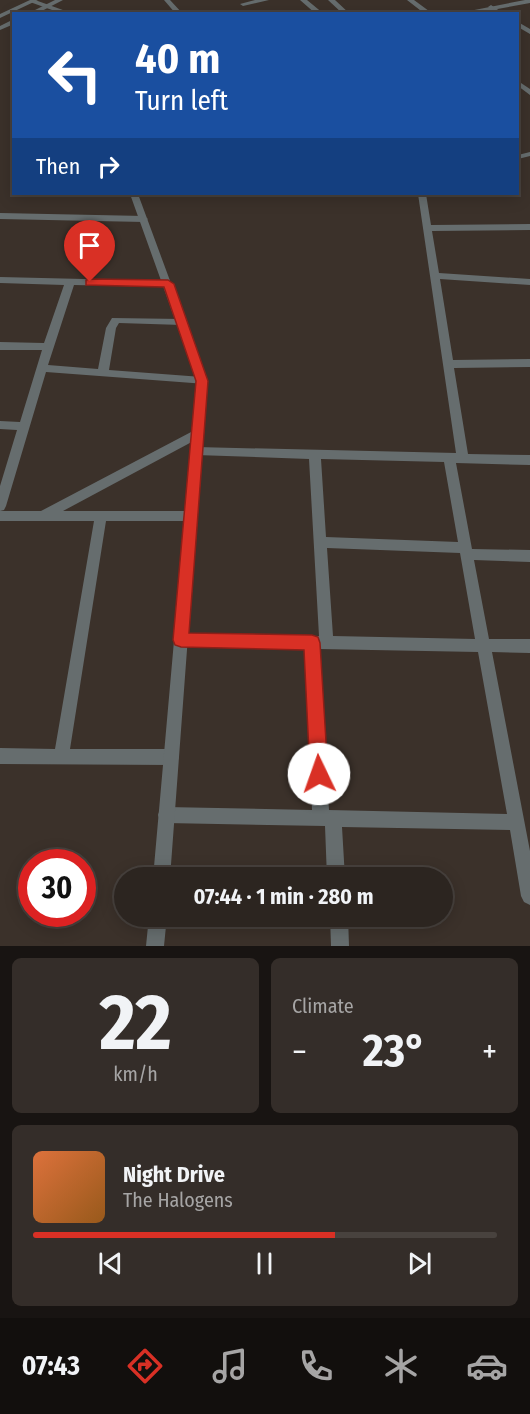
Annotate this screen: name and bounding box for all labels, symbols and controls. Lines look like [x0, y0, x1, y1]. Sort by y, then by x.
text: 40 m [135, 34, 220, 84]
icon: left [36, 36, 114, 114]
text: Turn left [135, 85, 228, 117]
icon: right [92, 150, 125, 183]
text: Then [36, 153, 80, 180]
pin [64, 220, 115, 282]
icon: arrive [73, 229, 106, 262]
position arrow [287, 742, 351, 806]
speed limit sign: 30 [18, 849, 96, 927]
text: 07:44 · 1 min · 280 m [194, 883, 373, 910]
text: 22 [99, 976, 172, 1070]
text: Climate [292, 994, 354, 1018]
text: 23° [363, 1024, 426, 1078]
text: − [292, 1032, 307, 1072]
text: + [482, 1032, 497, 1072]
text: km/h [113, 1062, 158, 1086]
text: Night Drive [123, 1161, 225, 1188]
text: The Halogens [123, 1188, 233, 1212]
icon: previous [94, 1247, 127, 1280]
icon: pause [248, 1247, 281, 1280]
icon: next [403, 1247, 436, 1280]
icon: directions [124, 1345, 166, 1387]
icon: music [209, 1345, 251, 1387]
icon: phone [295, 1345, 337, 1387]
icon: climate [380, 1345, 422, 1387]
icon: car [466, 1345, 508, 1387]
text: 07:43 [22, 1350, 80, 1382]

